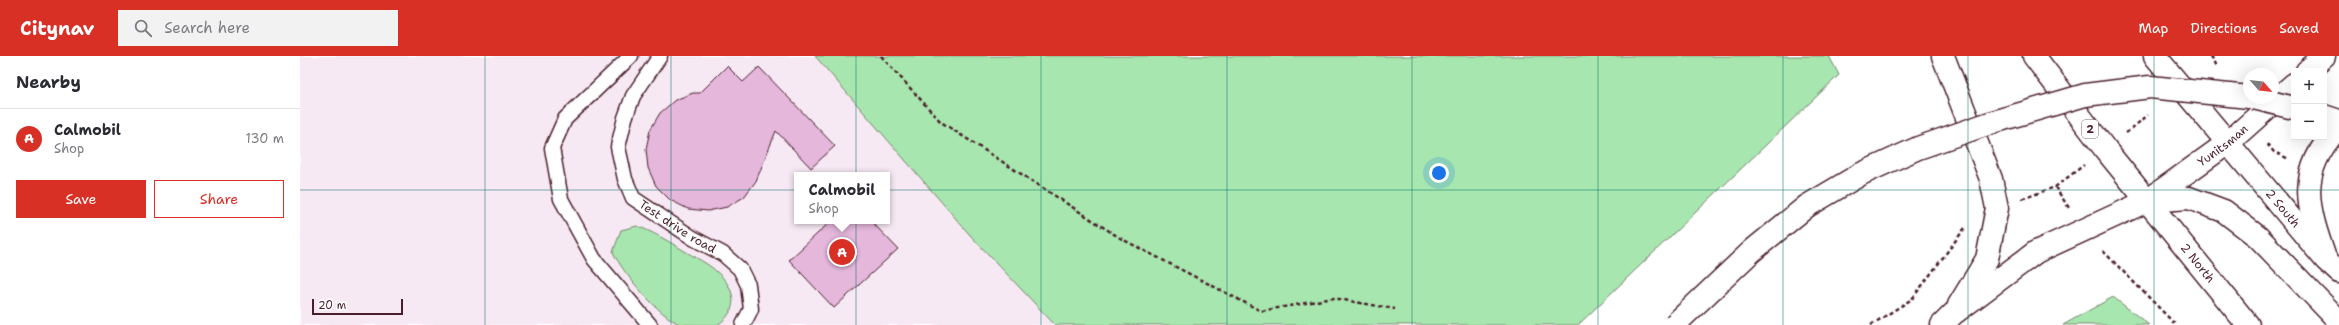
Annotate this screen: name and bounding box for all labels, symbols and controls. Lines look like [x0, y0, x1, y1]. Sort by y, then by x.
search box [118, 10, 398, 46]
text: Citynav [20, 16, 94, 41]
icon: search [132, 17, 154, 39]
text: Search here [164, 18, 250, 38]
text: Map [2139, 19, 2169, 37]
text: Directions [2191, 19, 2257, 37]
text: Saved [2279, 19, 2319, 37]
north arrow [2243, 68, 2279, 104]
map controls [2291, 68, 2327, 140]
button: + [2291, 68, 2327, 104]
text: Nearby [16, 71, 81, 93]
button: − [2291, 104, 2327, 140]
text: Calmobil [54, 120, 121, 140]
road number: 2 [2082, 120, 2098, 138]
street label: Yunitsman [2194, 121, 2251, 170]
text: A [24, 130, 34, 147]
text: 130 m [246, 130, 284, 147]
text: Shop [54, 140, 84, 157]
your location [1429, 163, 1449, 183]
popup [794, 172, 890, 224]
button: Save [16, 180, 146, 218]
button: Share [154, 180, 284, 218]
text: Calmobil [809, 180, 875, 200]
street label: 2 South [2262, 186, 2304, 231]
street label: Test drive road [636, 196, 719, 257]
text: Shop [809, 200, 839, 217]
pin: A [829, 237, 855, 267]
street label: 2 North [2177, 240, 2219, 286]
scale bar [312, 297, 403, 316]
text: 20 m [318, 298, 346, 313]

